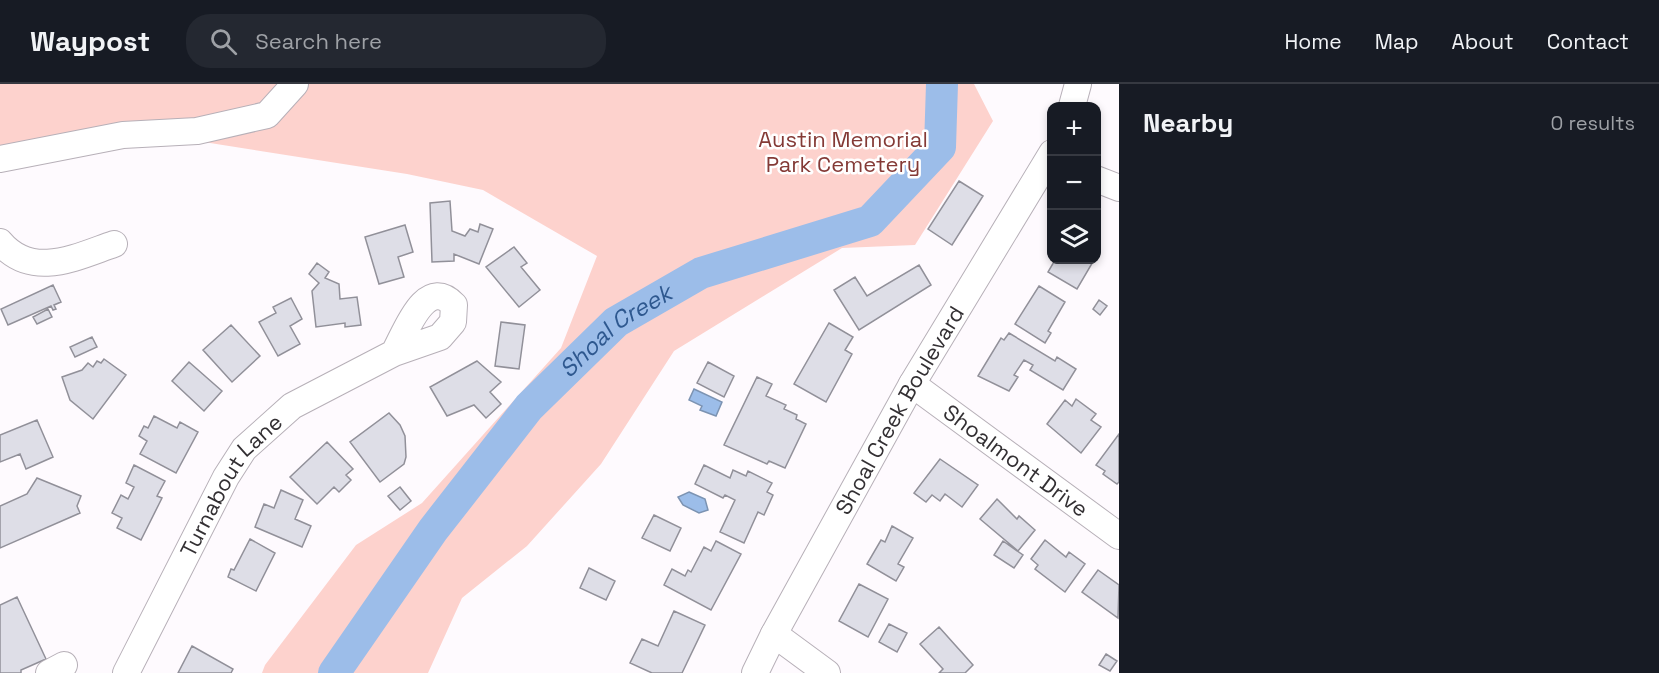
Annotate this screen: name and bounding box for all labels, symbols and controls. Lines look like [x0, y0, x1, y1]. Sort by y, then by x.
search box [186, 14, 606, 68]
text: Waypost [30, 23, 150, 59]
icon: search [207, 25, 240, 58]
text: Search here [255, 27, 382, 55]
text: Home [1284, 28, 1342, 55]
text: Map [1375, 28, 1419, 55]
text: About [1452, 28, 1514, 55]
text: Contact [1547, 28, 1629, 55]
map controls [1047, 102, 1101, 264]
button: + [1047, 102, 1101, 156]
text: Nearby [1143, 106, 1233, 140]
text: 0 results [1551, 110, 1635, 136]
park label: Austin Memorial Park Cemetery [758, 125, 928, 178]
button: − [1047, 156, 1101, 210]
button: layers [1047, 210, 1101, 264]
water label: Shoal Creek [552, 276, 680, 384]
street label: Shoal Creek Boulevard [829, 301, 970, 519]
street label: Shoalmont Drive [938, 398, 1094, 523]
street label: Turnabout Lane [174, 408, 288, 562]

